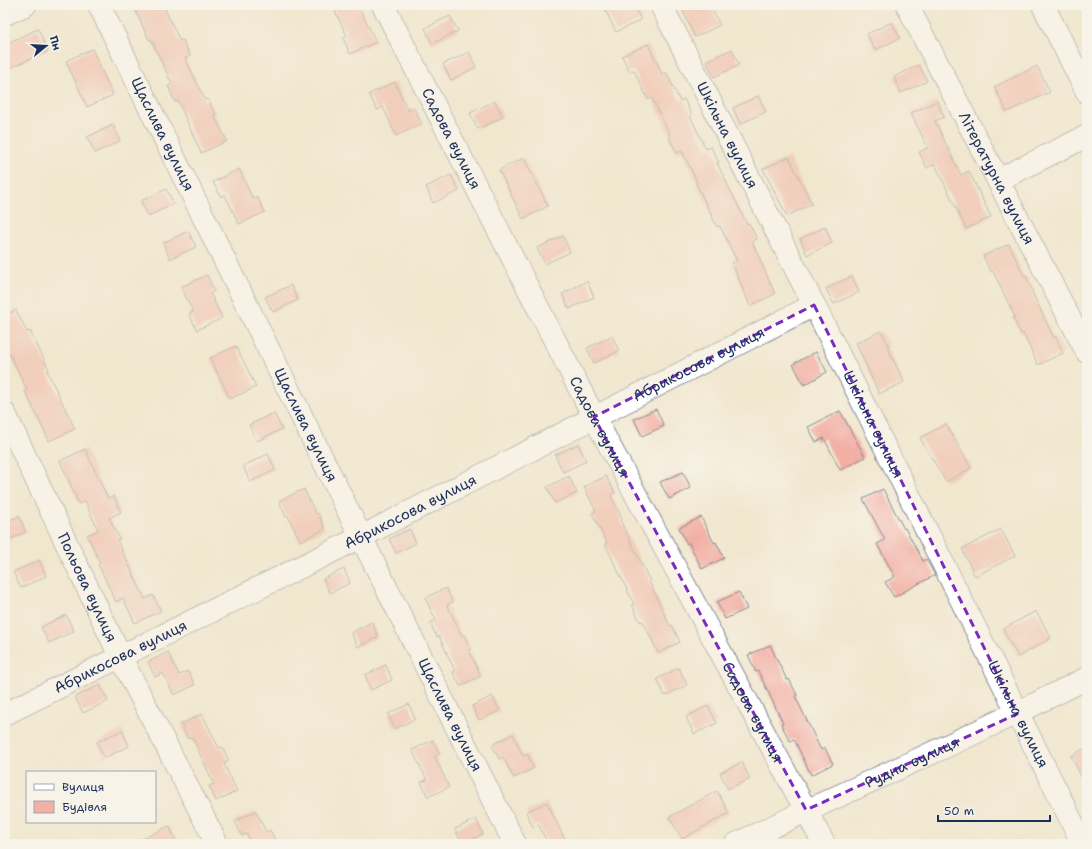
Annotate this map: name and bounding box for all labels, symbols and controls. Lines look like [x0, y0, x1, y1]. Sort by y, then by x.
north arrow [26, 26, 66, 66]
text: Пн [46, 34, 64, 52]
street label: Щаслива вулиця [126, 74, 199, 194]
street label: Шкільна вулиця [692, 78, 763, 192]
street label: Садова вулиця [417, 84, 486, 193]
street label: Літературна вулиця [954, 108, 1039, 248]
street label: Абрикосова вулиця [629, 322, 768, 406]
street label: Щаслива вулиця [269, 365, 342, 485]
street label: Шкільна вулиця [838, 367, 909, 481]
street label: Садова вулиця [565, 373, 635, 481]
street label: Абрикосова вулиця [341, 470, 480, 554]
street label: Польова вулиця [53, 530, 122, 645]
street label: Абрикосова вулиця [51, 615, 190, 698]
street label: Щаслива вулиця [413, 655, 487, 775]
street label: Шкільна вулиця [983, 657, 1053, 771]
street label: Садова вулиця [718, 658, 788, 766]
street label: Рудна вулиця [861, 732, 962, 793]
legend [26, 771, 156, 823]
text: Вулиця [62, 779, 104, 795]
scale bar [938, 797, 1050, 823]
text: Будівля [62, 799, 107, 815]
text: 50 m [944, 803, 974, 819]

